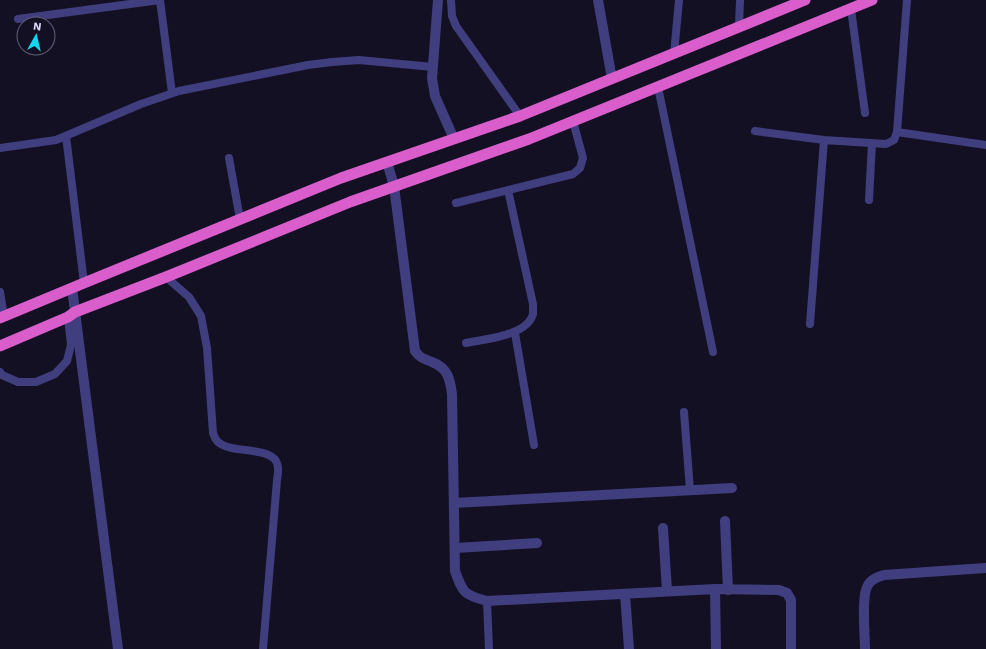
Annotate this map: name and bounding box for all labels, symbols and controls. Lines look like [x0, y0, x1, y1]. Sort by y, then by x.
north arrow [16, 16, 56, 56]
text: N [32, 20, 42, 34]

